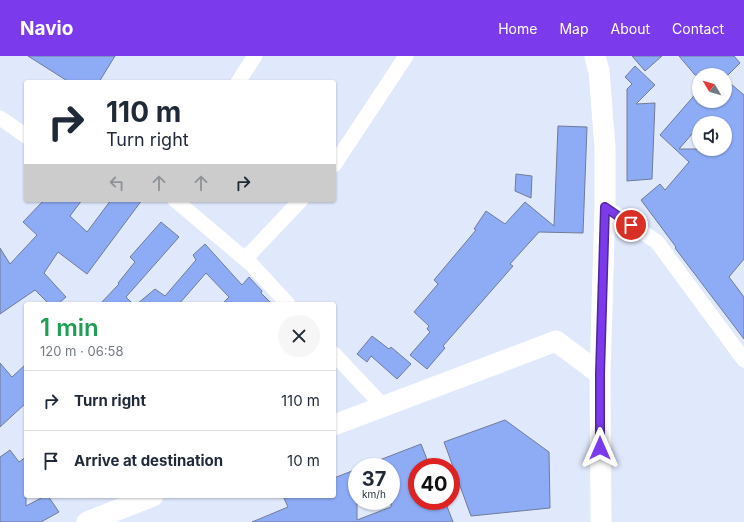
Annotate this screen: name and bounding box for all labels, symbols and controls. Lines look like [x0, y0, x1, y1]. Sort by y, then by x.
text: Navio [20, 17, 73, 40]
text: Home [498, 20, 537, 37]
text: Map [559, 20, 589, 37]
text: About [611, 20, 650, 37]
text: Contact [672, 20, 724, 37]
north arrow [692, 68, 732, 108]
map controls [692, 68, 732, 156]
text: 110 m [106, 95, 181, 129]
icon: right [40, 96, 92, 148]
button: sound [692, 116, 732, 156]
text: Turn right [106, 129, 189, 150]
icon: left [106, 172, 128, 194]
icon: ahead [148, 172, 170, 194]
icon: ahead [190, 172, 212, 194]
icon: right [232, 172, 254, 194]
pin [614, 208, 648, 242]
icon: arrive [620, 214, 642, 236]
text: 1 min [40, 313, 99, 342]
button: close [278, 315, 320, 357]
text: 120 m · 06:58 [40, 343, 123, 359]
icon: right [40, 390, 62, 412]
text: Turn right [74, 391, 146, 410]
text: 110 m [281, 391, 320, 410]
position arrow [579, 427, 621, 469]
icon: arrive [40, 450, 62, 472]
text: Arrive at destination [74, 451, 223, 470]
text: 10 m [287, 451, 320, 470]
speed limit sign: 40 [408, 458, 460, 510]
text: 37 [362, 467, 386, 491]
text: km/h [362, 488, 386, 500]

